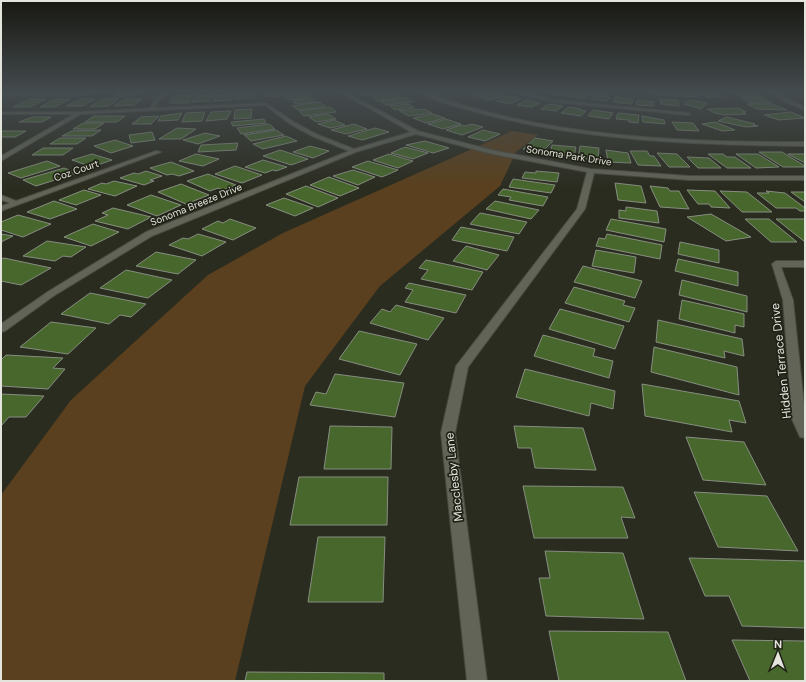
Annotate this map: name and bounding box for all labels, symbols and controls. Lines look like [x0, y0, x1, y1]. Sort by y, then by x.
street label: Sonoma Park Drive [525, 142, 613, 169]
street label: Coz Court [52, 157, 100, 184]
street label: Sonoma Breeze Drive [148, 180, 244, 229]
street label: Hidden Terrace Drive [767, 302, 795, 420]
street label: Macclesby Lane [441, 432, 467, 522]
north arrow [758, 634, 798, 674]
text: N [774, 637, 782, 651]

